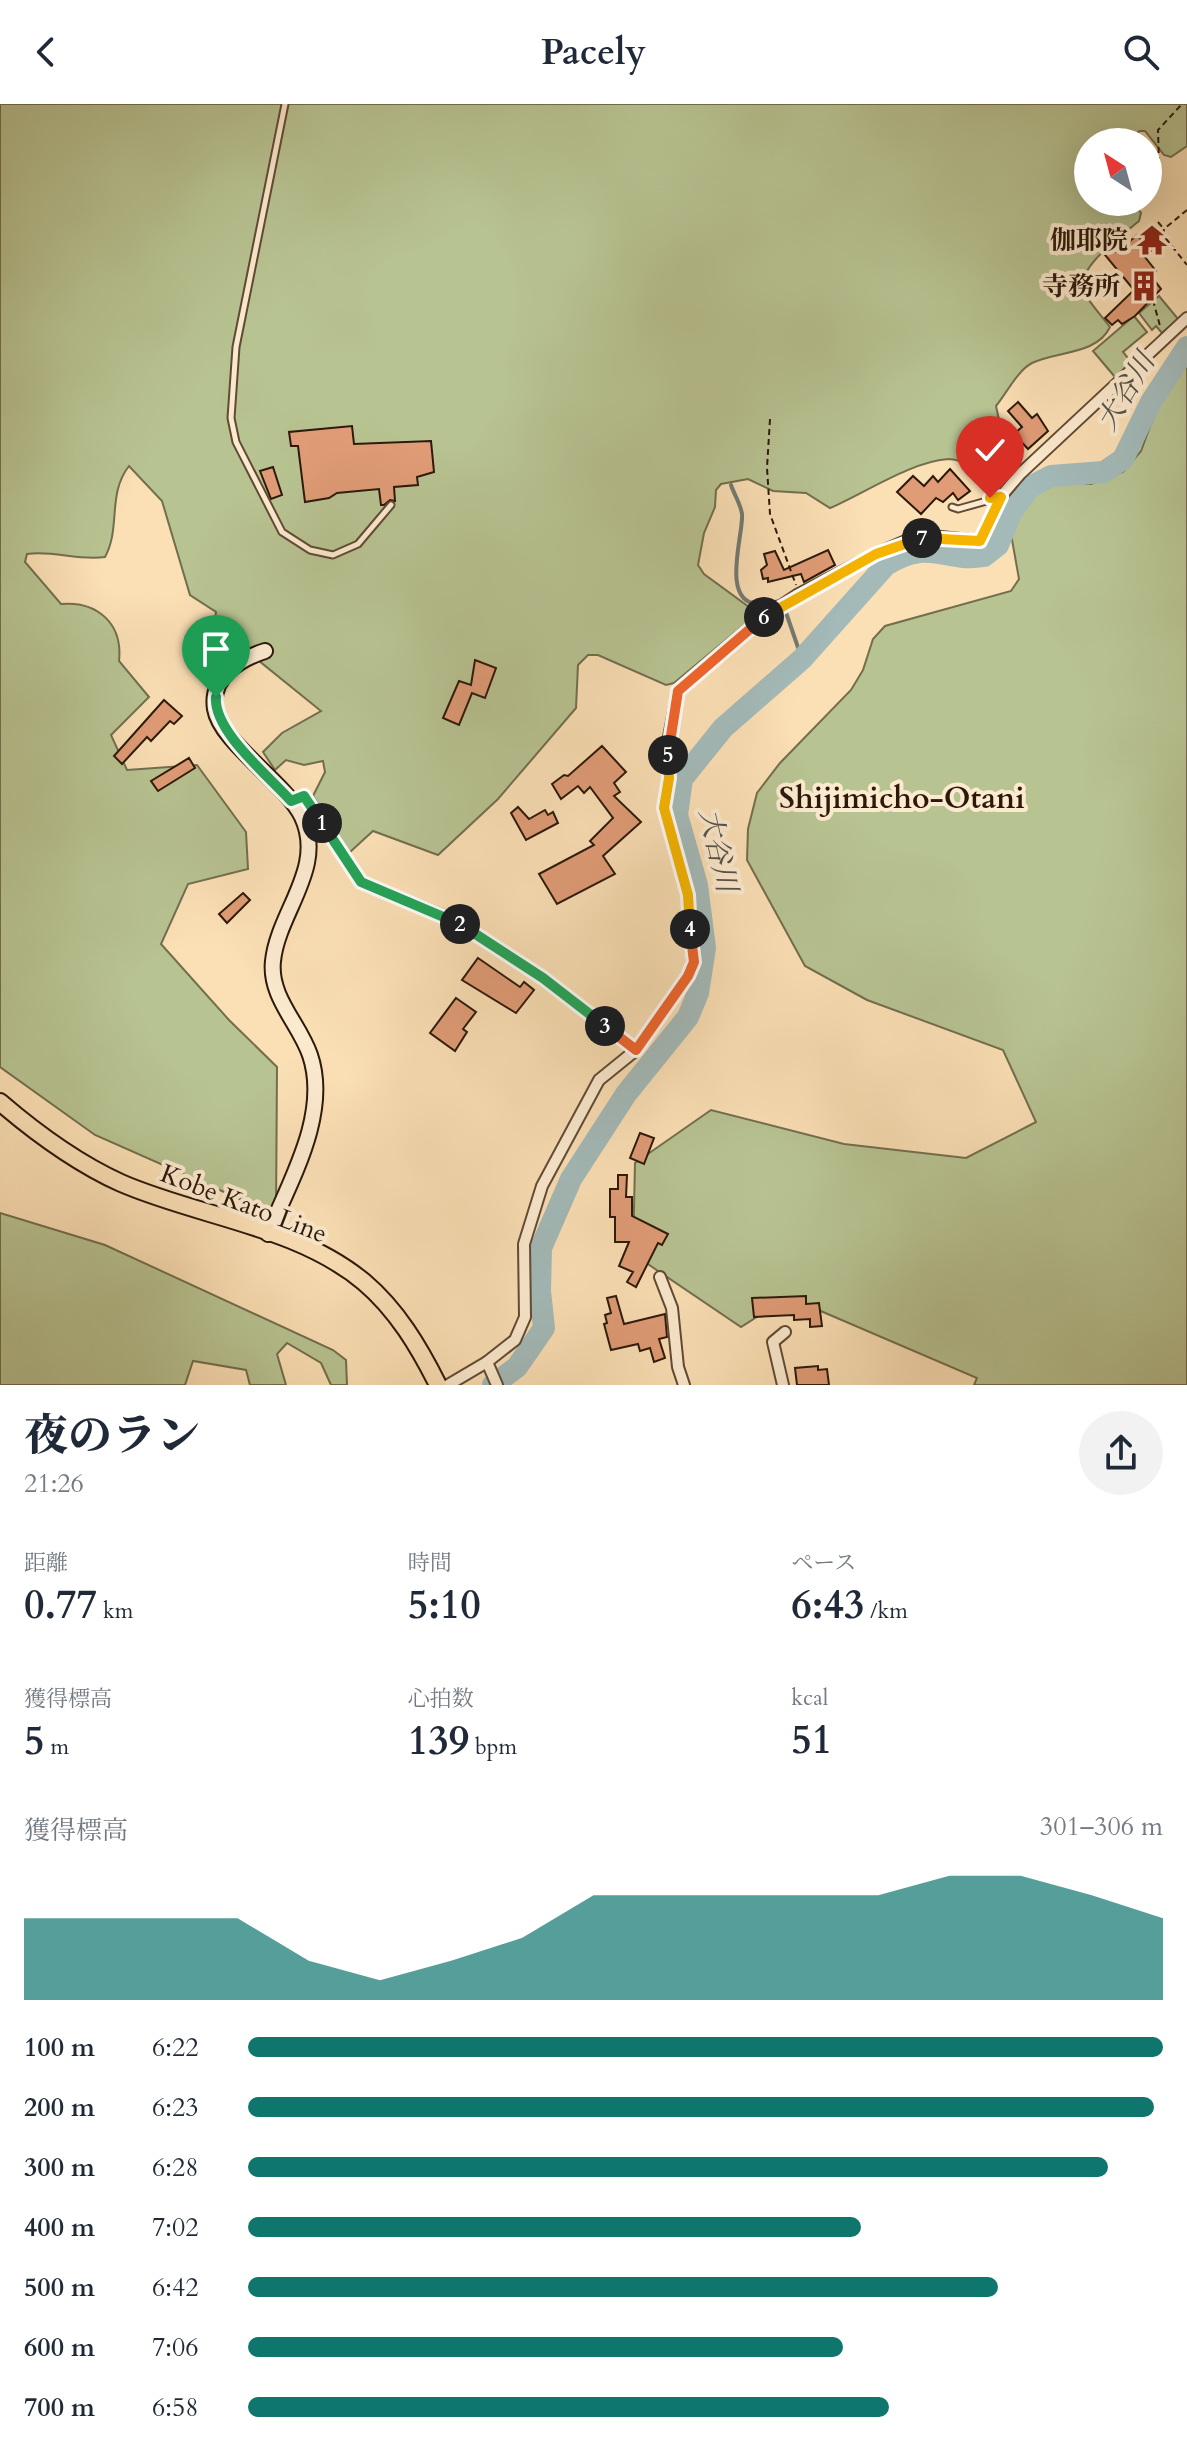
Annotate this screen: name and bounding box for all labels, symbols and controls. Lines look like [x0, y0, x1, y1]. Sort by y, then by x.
text: Pacely [541, 28, 646, 77]
icon: back [24, 30, 68, 74]
icon: search [1119, 30, 1163, 74]
north arrow [1074, 128, 1162, 216]
map controls [1074, 128, 1162, 216]
place label: 伽耶院 [1050, 223, 1128, 258]
temple icon: 伽耶院 [1135, 223, 1169, 257]
place label: 寺務所 [1042, 269, 1120, 304]
building icon: 寺務所 [1127, 269, 1161, 303]
water label: 大谷川 [1088, 343, 1165, 437]
pin [956, 416, 1024, 498]
icon: check [968, 428, 1012, 472]
pin: 7 [902, 518, 942, 558]
text: 7 [916, 523, 928, 553]
pin: 6 [744, 597, 784, 637]
text: 6 [758, 602, 770, 632]
pin [182, 615, 250, 697]
icon: arrive [194, 627, 238, 671]
pin: 5 [648, 735, 688, 775]
text: 5 [662, 740, 674, 770]
district label: Shijimicho-Otani [779, 778, 1025, 819]
pin: 1 [302, 803, 342, 843]
water label: 大谷川 [690, 805, 747, 898]
text: 1 [316, 808, 328, 838]
pin: 2 [440, 904, 480, 944]
text: 2 [454, 909, 466, 939]
pin: 4 [670, 909, 710, 949]
text: 4 [684, 914, 696, 944]
pin: 3 [585, 1006, 625, 1046]
text: 3 [599, 1011, 611, 1041]
street label: Kobe Kato Line [156, 1156, 332, 1251]
text: 夜のラン [24, 1406, 200, 1466]
button: share [1079, 1411, 1163, 1495]
text: 21:26 [24, 1466, 84, 1501]
text: 距離 [24, 1548, 68, 1578]
text: 時間 [408, 1548, 452, 1578]
text: ペース [791, 1548, 856, 1578]
text: 0.77 [24, 1578, 97, 1633]
text: 5:10 [408, 1578, 481, 1633]
text: 6:43 [791, 1578, 864, 1633]
text: km [97, 1596, 133, 1626]
text: /km [864, 1596, 908, 1626]
text: kcal [791, 1683, 828, 1713]
text: 獲得標高 [24, 1684, 112, 1714]
text: 心拍数 [408, 1684, 474, 1714]
text: 51 [791, 1713, 832, 1768]
text: 5 [24, 1714, 45, 1769]
text: 139 [408, 1714, 469, 1769]
text: m [45, 1732, 69, 1762]
text: bpm [469, 1732, 517, 1762]
text: 301–306 m [1040, 1809, 1163, 1844]
text: 獲得標高 [24, 1813, 128, 1848]
text: 100 m [24, 2030, 95, 2065]
text: 6:22 [152, 2030, 199, 2065]
text: 200 m [24, 2090, 95, 2125]
text: 6:23 [152, 2090, 199, 2125]
text: 300 m [24, 2150, 95, 2185]
text: 6:28 [152, 2150, 199, 2185]
text: 400 m [24, 2210, 95, 2245]
text: 7:02 [152, 2210, 199, 2245]
text: 500 m [24, 2270, 95, 2305]
text: 6:42 [152, 2270, 199, 2305]
text: 600 m [24, 2330, 95, 2365]
text: 7:06 [152, 2330, 199, 2365]
text: 700 m [24, 2390, 95, 2425]
text: 6:58 [152, 2390, 199, 2425]

